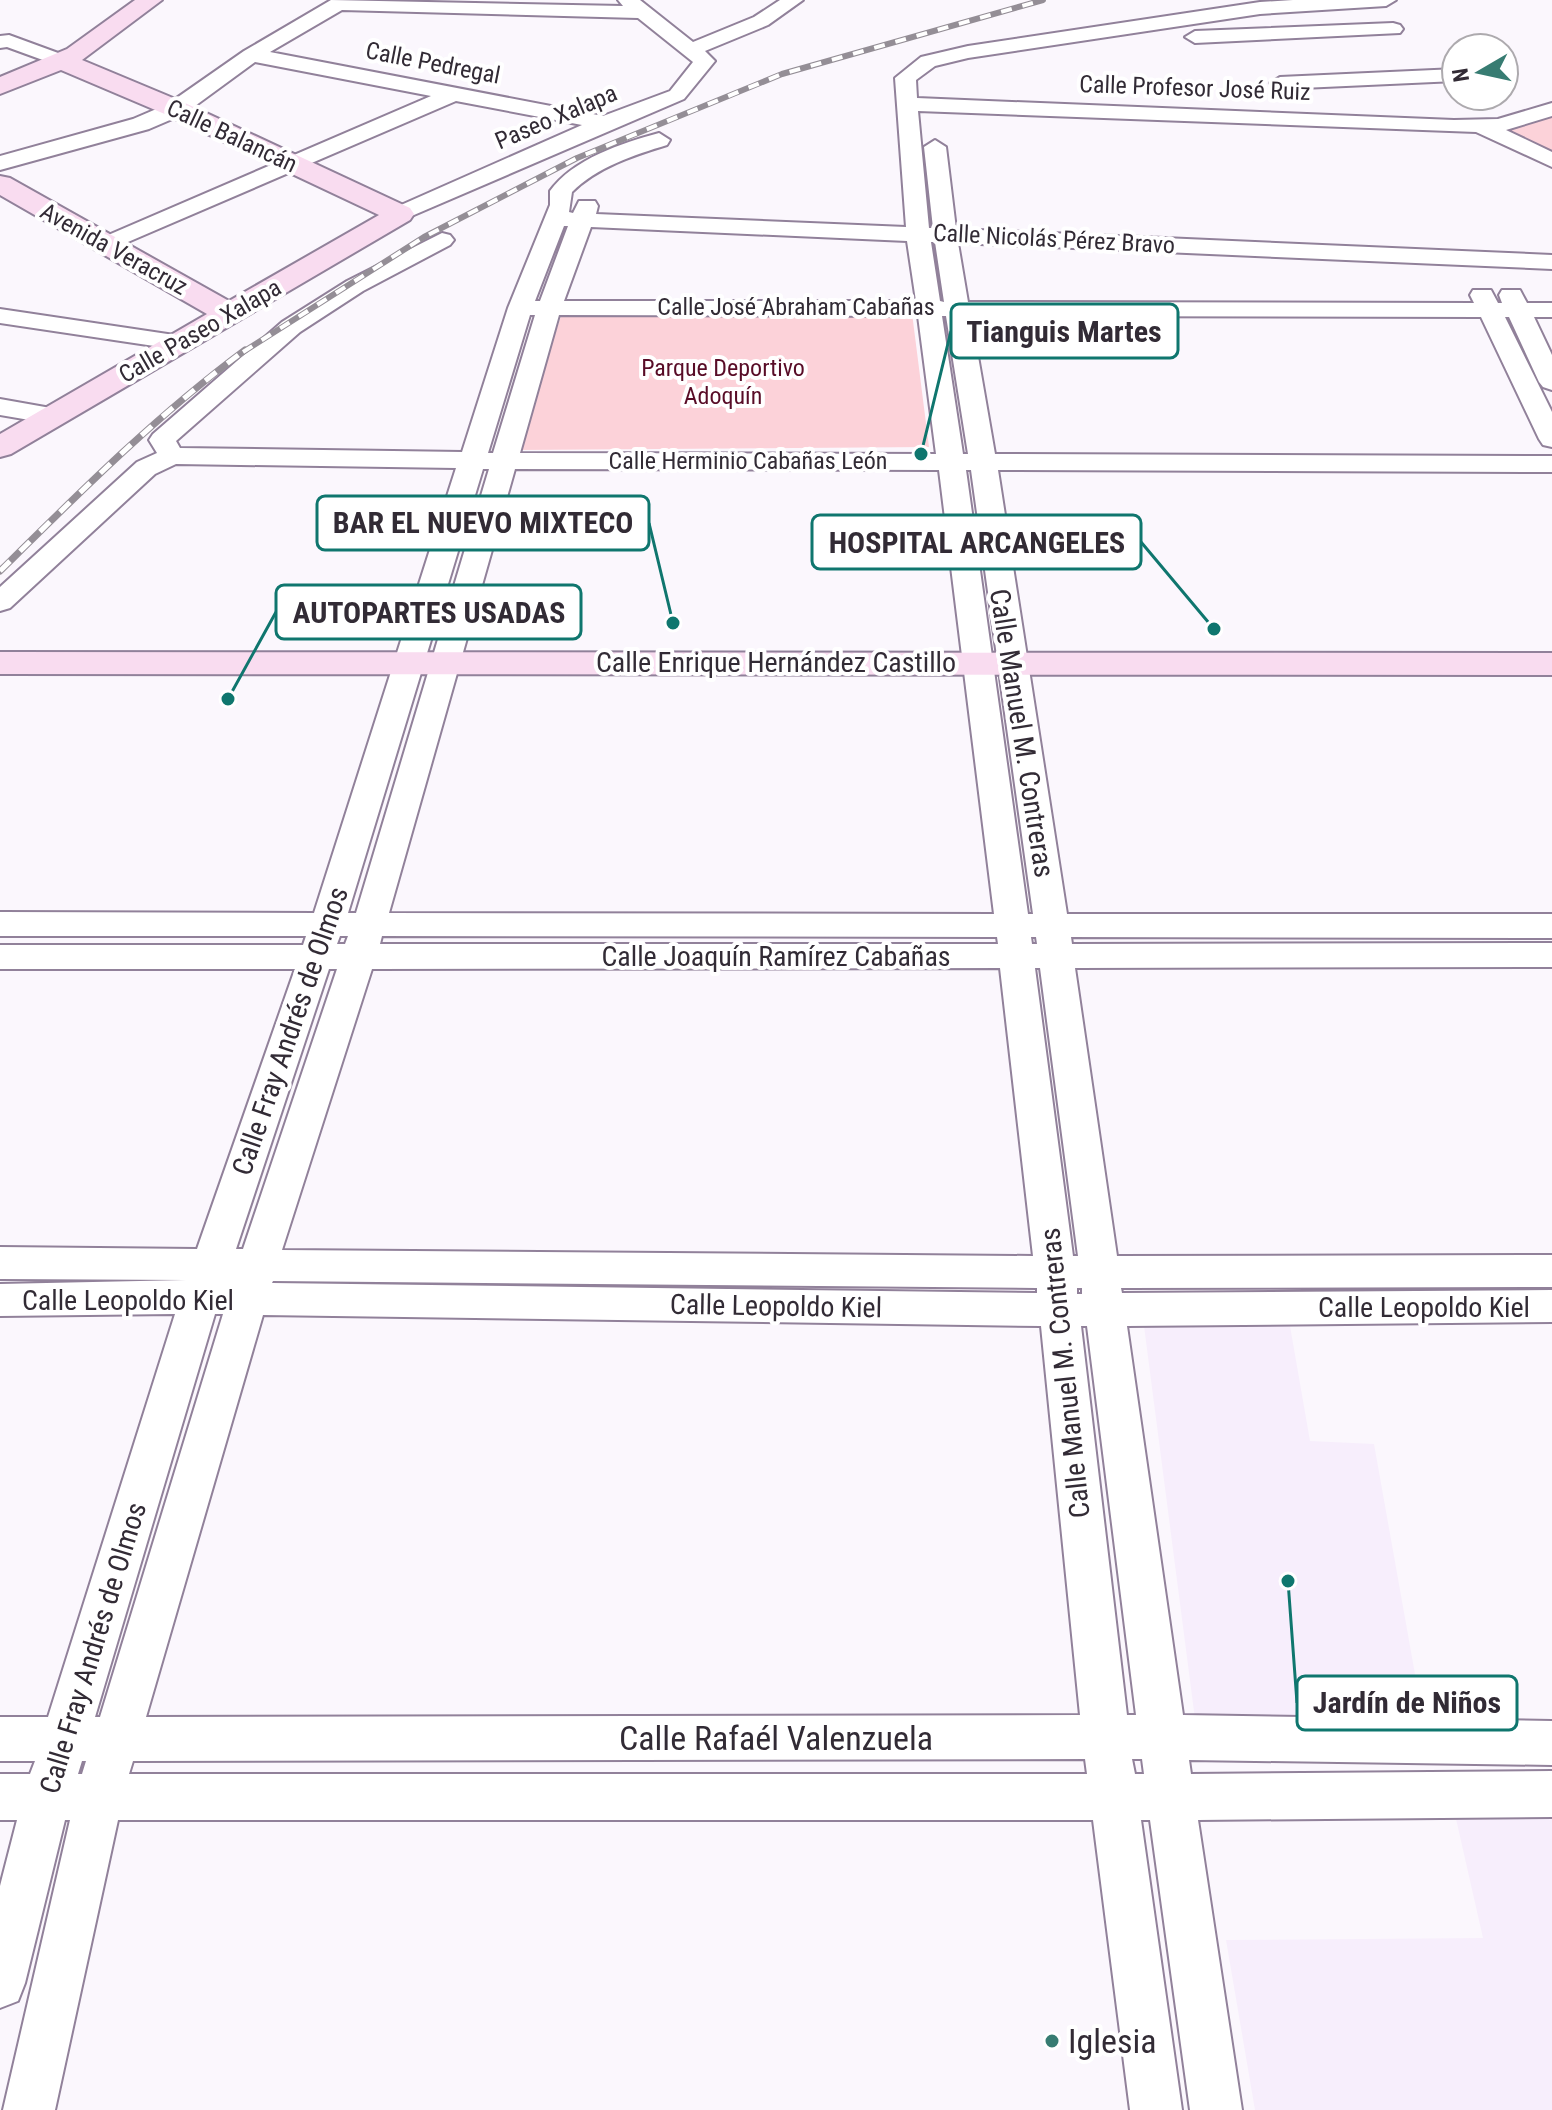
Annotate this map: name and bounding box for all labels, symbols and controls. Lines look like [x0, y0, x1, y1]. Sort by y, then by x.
north arrow [1440, 32, 1520, 112]
street label: Calle Pedregal [363, 36, 503, 90]
text: N [1447, 66, 1474, 84]
street label: Calle Profesor José Ruiz [1079, 70, 1311, 106]
street label: Paseo Xalapa [491, 79, 621, 155]
street label: Calle Balancán [163, 94, 301, 178]
street label: Avenida Veracruz [36, 197, 192, 301]
street label: Calle Nicolás Pérez Bravo [932, 219, 1176, 259]
street label: Calle Paseo Xalapa [114, 273, 286, 389]
street label: Calle José Abraham Cabañas [657, 293, 935, 321]
callout: Tianguis Martes [951, 304, 1178, 358]
text: Tianguis Martes [966, 314, 1162, 349]
park label: Parque Deportivo Adoquín [641, 354, 805, 410]
street label: Calle Herminio Cabañas León [609, 447, 887, 475]
callout: BAR EL NUEVO MIXTECO [317, 496, 649, 550]
text: BAR EL NUEVO MIXTECO [333, 505, 633, 540]
callout: HOSPITAL ARCANGELES [812, 515, 1141, 569]
text: HOSPITAL ARCANGELES [829, 525, 1125, 560]
callout: AUTOPARTES USADAS [276, 585, 581, 639]
street label: Calle Manuel M. Contreras [983, 586, 1061, 880]
text: AUTOPARTES USADAS [292, 595, 566, 630]
street label: Calle Enrique Hernández Castillo [596, 646, 956, 679]
street label: Calle Fray Andrés de Olmos [225, 882, 355, 1180]
street label: Calle Joaquín Ramírez Cabañas [601, 940, 951, 973]
street label: Calle Manuel M. Contreras [1033, 1226, 1097, 1520]
street label: Calle Leopoldo Kiel [22, 1284, 234, 1317]
street label: Calle Leopoldo Kiel [670, 1288, 882, 1324]
street label: Calle Leopoldo Kiel [1318, 1291, 1530, 1324]
street label: Calle Fray Andrés de Olmos [33, 1498, 153, 1798]
callout: Jardín de Niños [1297, 1676, 1517, 1730]
text: Jardín de Niños [1313, 1685, 1501, 1720]
street label: Calle Rafaél Valenzuela [619, 1718, 933, 1758]
place label: Iglesia [1068, 2021, 1157, 2061]
marker: Iglesia [1043, 2032, 1061, 2050]

